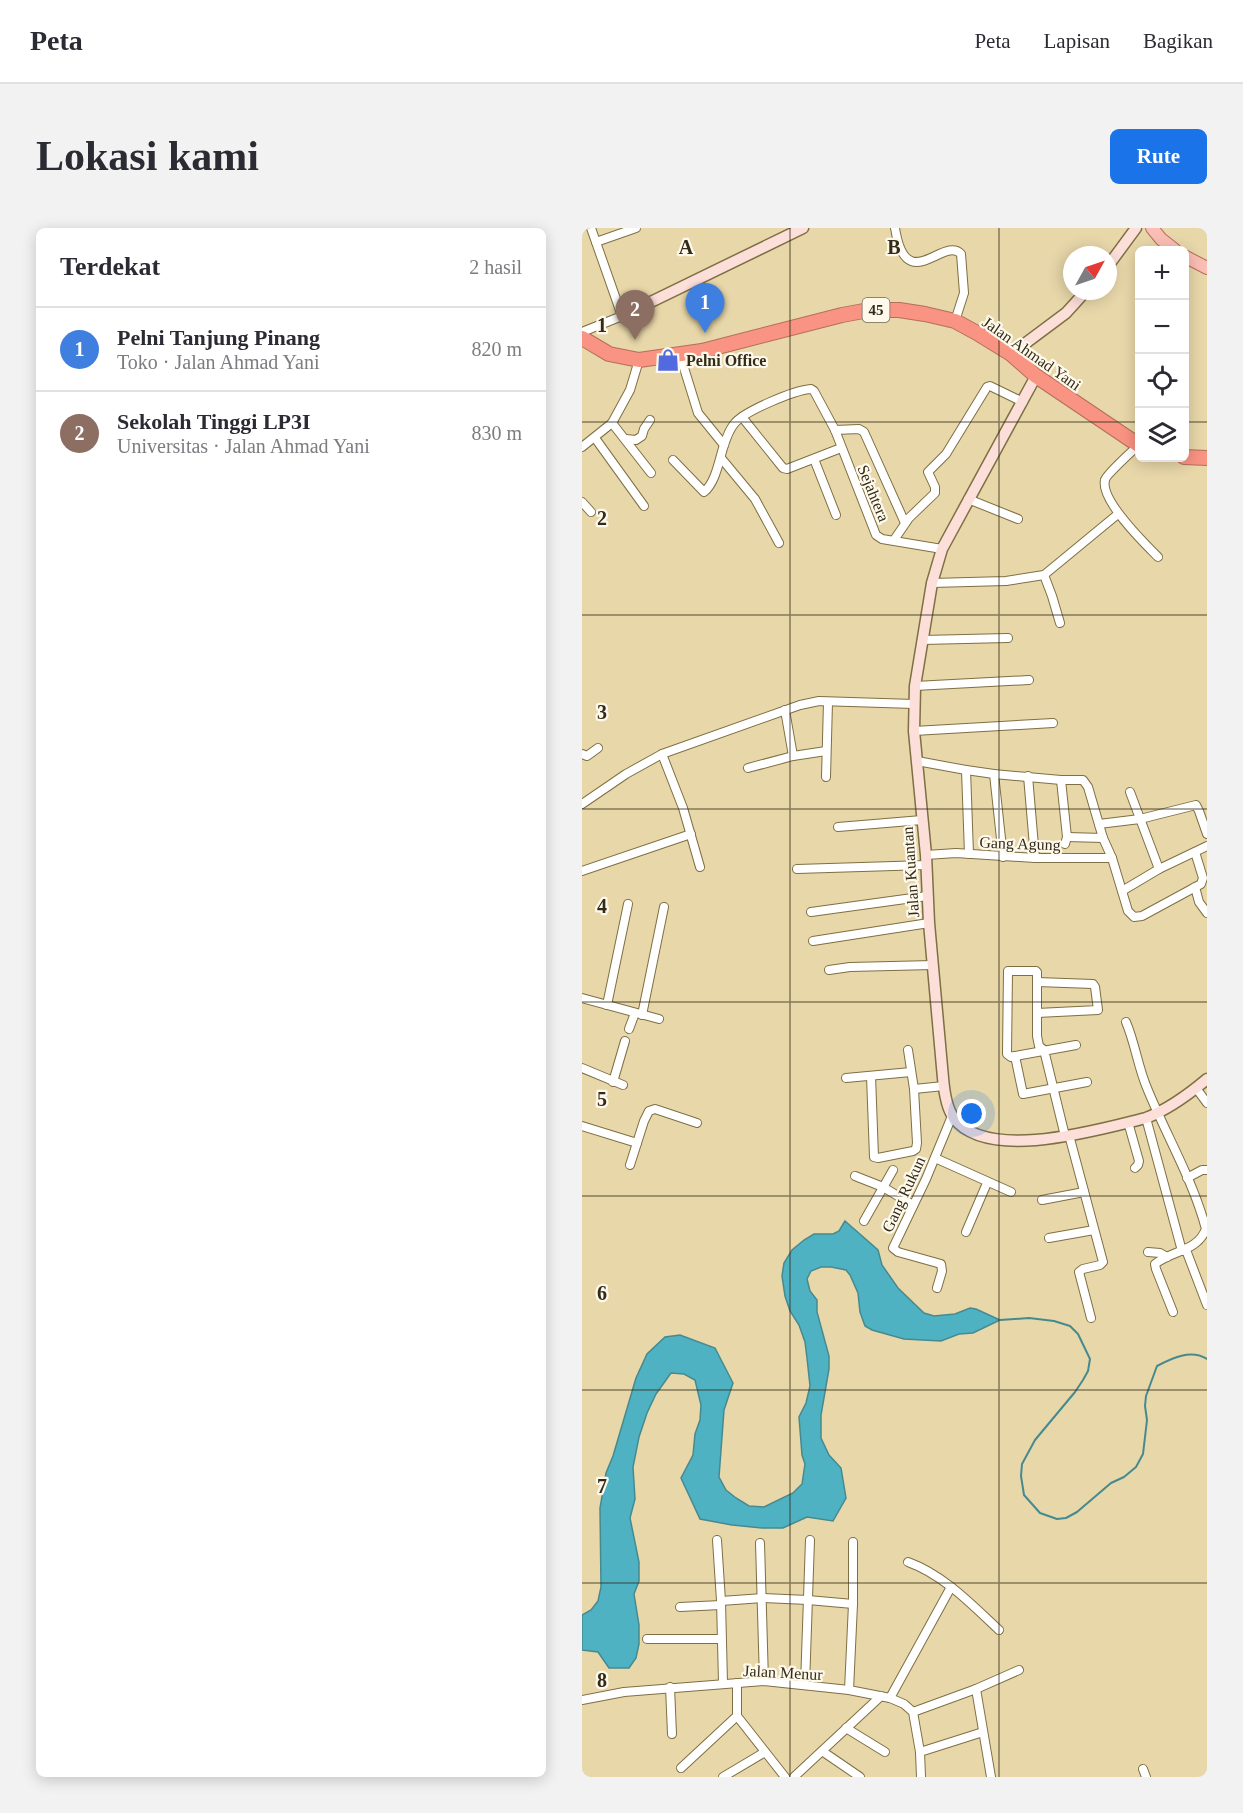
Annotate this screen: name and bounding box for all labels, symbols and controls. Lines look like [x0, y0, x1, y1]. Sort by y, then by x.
text: Peta [30, 25, 83, 56]
text: Peta [974, 29, 1011, 53]
text: Lapisan [1044, 29, 1110, 53]
text: Bagikan [1143, 29, 1213, 53]
button: Rute [1110, 129, 1207, 184]
text: Lokasi kami [36, 133, 259, 179]
text: A [679, 236, 694, 258]
text: B [887, 236, 901, 258]
north arrow [1063, 246, 1117, 300]
map controls [1135, 246, 1189, 462]
button: + [1135, 246, 1189, 300]
text: Terdekat [60, 252, 160, 281]
text: 2 hasil [469, 256, 522, 278]
pin: 1 [686, 284, 724, 333]
pin: 2 [616, 291, 654, 340]
road number: 45 [862, 298, 890, 322]
button: − [1135, 300, 1189, 354]
street label: Jalan Ahmad Yani [979, 313, 1085, 394]
text: 1 [597, 314, 607, 336]
text: Pelni Tanjung Pinang [117, 325, 320, 350]
text: 1 [75, 338, 85, 360]
text: 820 m [471, 338, 522, 360]
shop icon: Pelni Office [655, 347, 681, 373]
text: Toko · Jalan Ahmad Yani [117, 351, 319, 373]
place label: Pelni Office [686, 352, 766, 369]
button: locate [1135, 354, 1189, 408]
button: layers [1135, 408, 1189, 462]
text: Sekolah Tinggi LP3I [117, 409, 311, 434]
text: 2 [75, 422, 85, 444]
text: 830 m [471, 422, 522, 444]
text: Universitas · Jalan Ahmad Yani [117, 435, 370, 457]
street label: Sejahtera [854, 462, 893, 524]
text: 2 [597, 507, 607, 529]
text: 3 [597, 701, 607, 723]
street label: Jalan Kuantan [899, 826, 922, 918]
street label: Gang Agung [979, 834, 1061, 854]
text: 4 [597, 895, 607, 917]
text: 5 [597, 1088, 607, 1110]
your location [957, 1099, 986, 1128]
street label: Gang Rukun [879, 1154, 929, 1235]
text: 6 [597, 1282, 607, 1304]
text: 7 [597, 1475, 607, 1497]
street label: Jalan Menur [743, 1662, 824, 1683]
text: 8 [597, 1669, 607, 1691]

